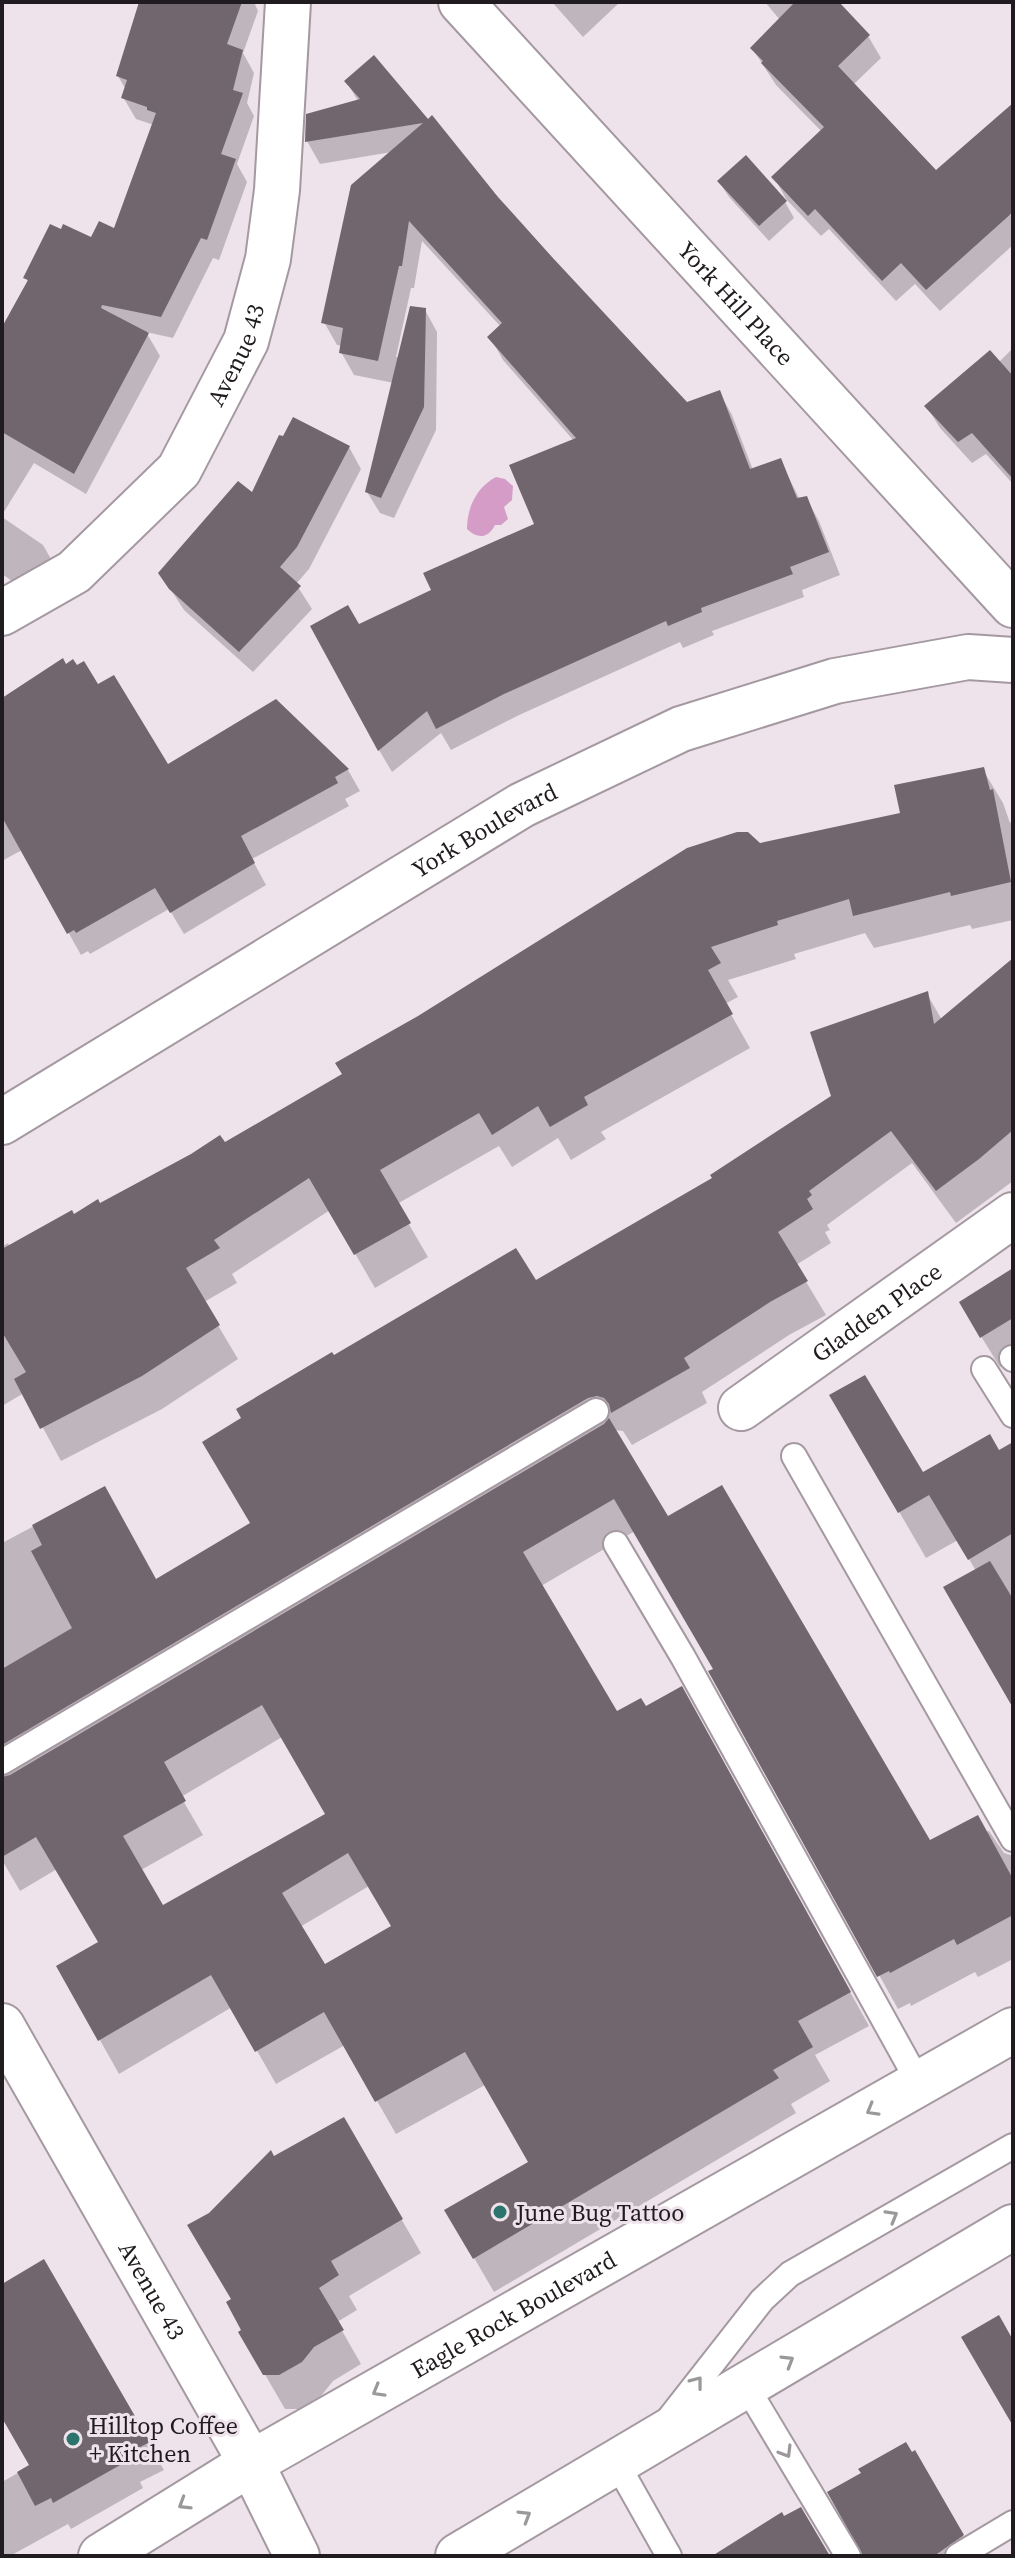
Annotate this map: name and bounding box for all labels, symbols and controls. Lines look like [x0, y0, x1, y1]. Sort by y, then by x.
street label: York Hill Place [671, 233, 802, 372]
street label: Avenue 43 [199, 300, 272, 411]
street label: York Boulevard [405, 774, 563, 885]
street label: Gladden Place [805, 1254, 948, 1369]
one-way arrow [866, 2100, 881, 2116]
place label: June Bug Tattoo [515, 2196, 684, 2229]
marker: June Bug Tattoo [491, 2203, 509, 2221]
one-way arrow [883, 2210, 898, 2226]
street label: Avenue 43 [111, 2235, 194, 2345]
street label: Eagle Rock Boulevard [405, 2242, 622, 2385]
one-way arrow [779, 2355, 794, 2370]
one-way arrow [687, 2377, 702, 2391]
one-way arrow [372, 2381, 386, 2396]
place label: Hilltop Coffee + Kitchen [89, 2409, 238, 2470]
marker: Hilltop Coffee + Kitchen [64, 2430, 82, 2448]
one-way arrow [776, 2443, 792, 2458]
one-way arrow [178, 2495, 193, 2510]
one-way arrow [516, 2510, 531, 2526]

